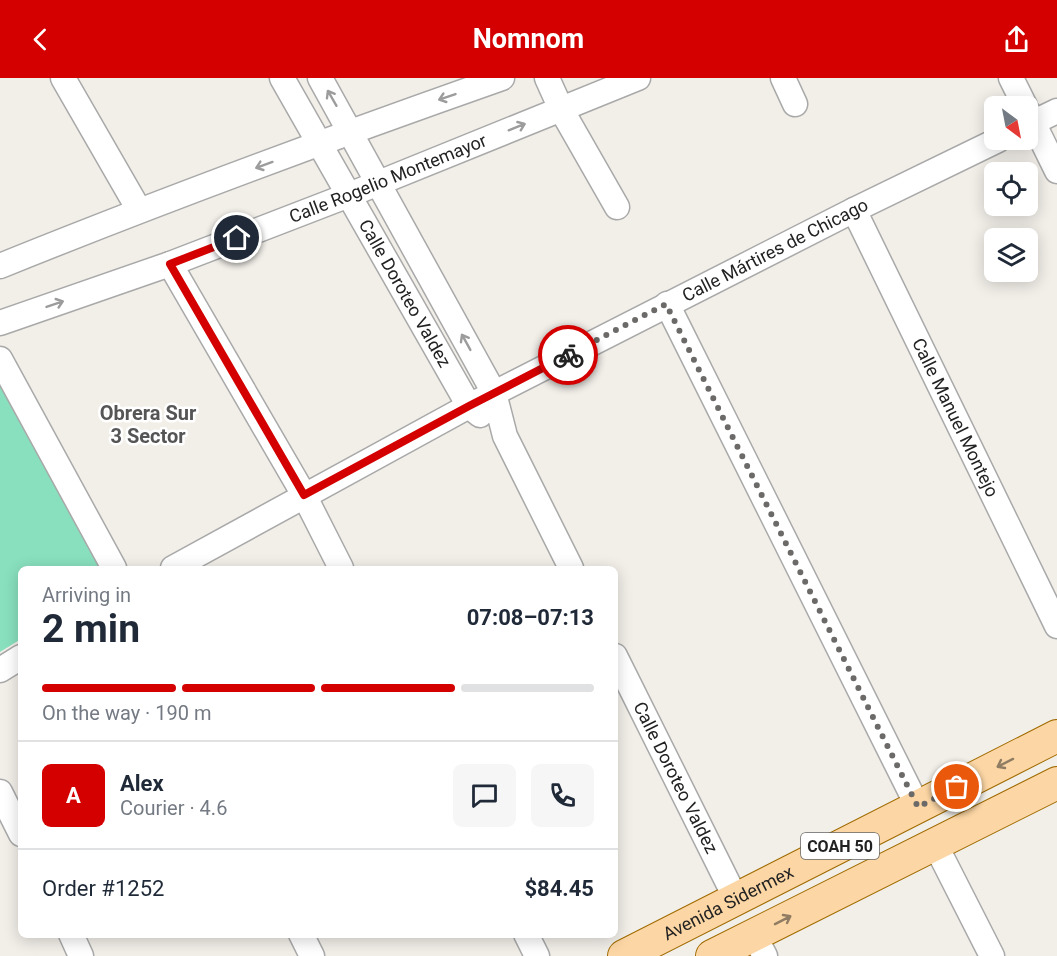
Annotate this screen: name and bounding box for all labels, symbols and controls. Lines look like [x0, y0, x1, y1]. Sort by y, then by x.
icon: back [24, 23, 57, 56]
text: Nomnom [473, 23, 584, 55]
icon: share [1000, 23, 1033, 56]
one-way arrow [325, 89, 337, 106]
one-way arrow [438, 93, 457, 104]
north arrow [984, 96, 1038, 150]
map controls [984, 96, 1038, 282]
one-way arrow [508, 121, 526, 132]
street label: Calle Rogelio Montemayor [286, 129, 489, 227]
one-way arrow [255, 160, 274, 171]
button: locate [984, 162, 1038, 216]
street label: Calle Mártires de Chicago [679, 194, 871, 306]
pin [211, 212, 262, 263]
street label: Calle Doroteo Valdez [355, 216, 456, 371]
icon: home [220, 221, 253, 254]
button: layers [984, 228, 1038, 282]
one-way arrow [45, 297, 64, 308]
courier [538, 325, 598, 385]
one-way arrow [460, 334, 472, 351]
street label: Calle Manuel Montejo [908, 335, 1003, 500]
icon: bike [552, 339, 585, 372]
district label: Obrera Sur 3 Sector [100, 401, 197, 448]
text: Arriving in [42, 583, 131, 607]
text: 07:08–07:13 [467, 605, 594, 630]
text: 2 min [42, 606, 140, 652]
street label: Calle Doroteo Valdez [630, 698, 723, 857]
text: On the way · 190 m [42, 701, 211, 725]
one-way arrow [996, 758, 1014, 769]
pin [931, 761, 982, 812]
button: chat [453, 764, 516, 827]
button: phone [531, 764, 594, 827]
icon: bag [940, 770, 973, 803]
text: Alex [120, 771, 164, 796]
text: A [66, 783, 81, 808]
text: Courier · 4.6 [120, 796, 227, 820]
road number: COAH 50 [801, 833, 879, 859]
street label: Avenida Sidermex [659, 861, 797, 944]
text: Order #1252 [42, 876, 164, 901]
text: $84.45 [525, 876, 594, 901]
one-way arrow [773, 914, 791, 926]

